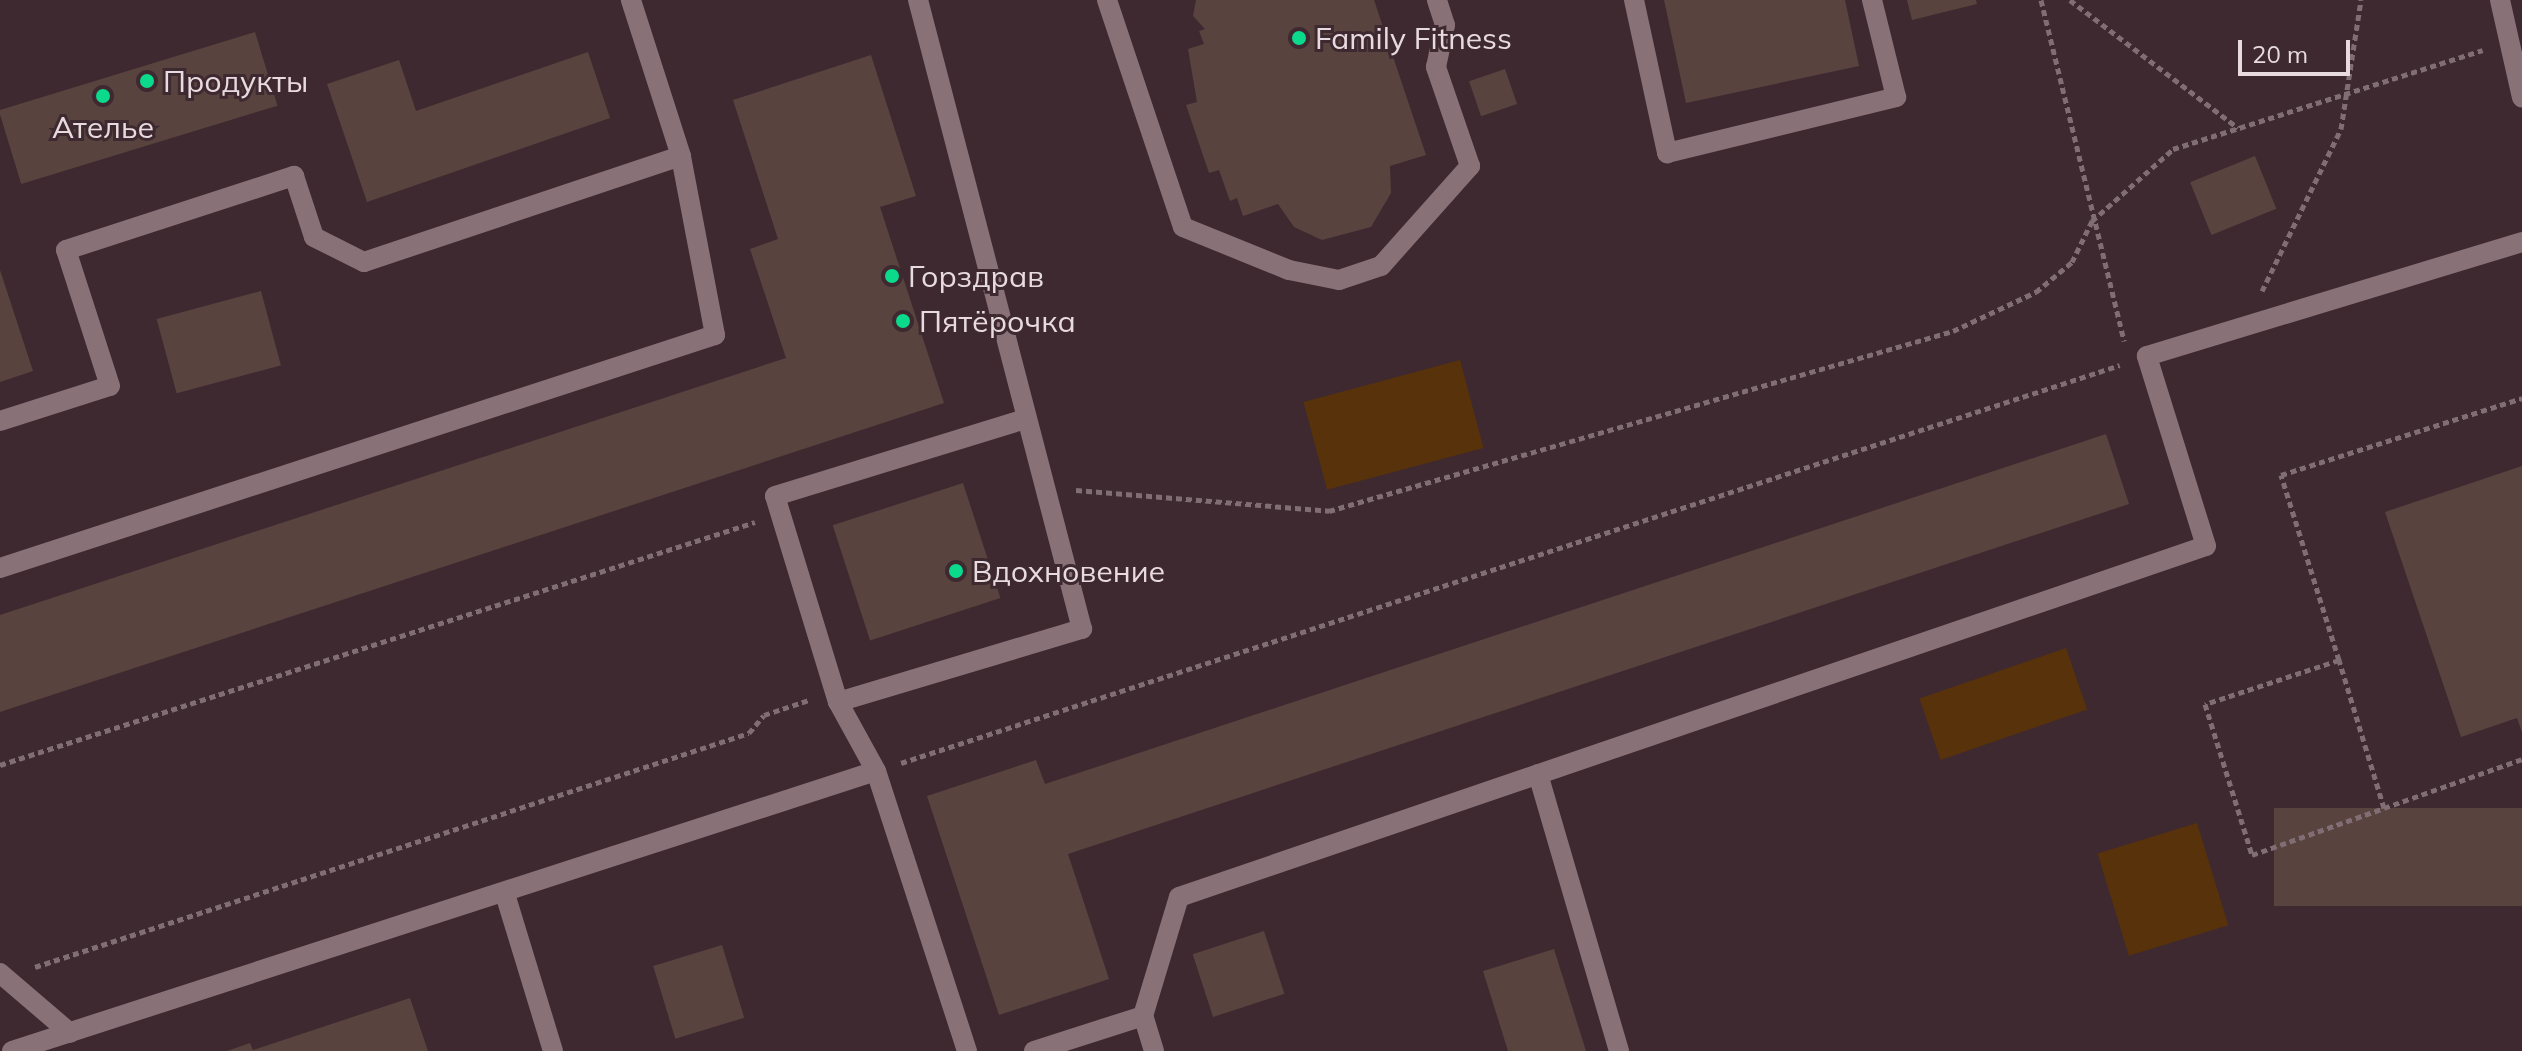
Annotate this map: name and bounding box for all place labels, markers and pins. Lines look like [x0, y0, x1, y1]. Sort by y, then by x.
place label: Family Fitness [1315, 20, 1512, 56]
marker: Family Fitness [1290, 29, 1308, 47]
place label: Продукты [163, 63, 308, 99]
marker: Продукты [138, 72, 156, 90]
marker: Ателье [94, 87, 112, 105]
place label: Ателье [52, 109, 154, 145]
place label: Горздрав [908, 258, 1044, 294]
marker: Горздрав [883, 267, 901, 285]
place label: Пятёрочка [919, 303, 1076, 339]
marker: Пятёрочка [894, 312, 912, 330]
place label: Вдохновение [972, 553, 1165, 589]
marker: Вдохновение [947, 562, 965, 580]

